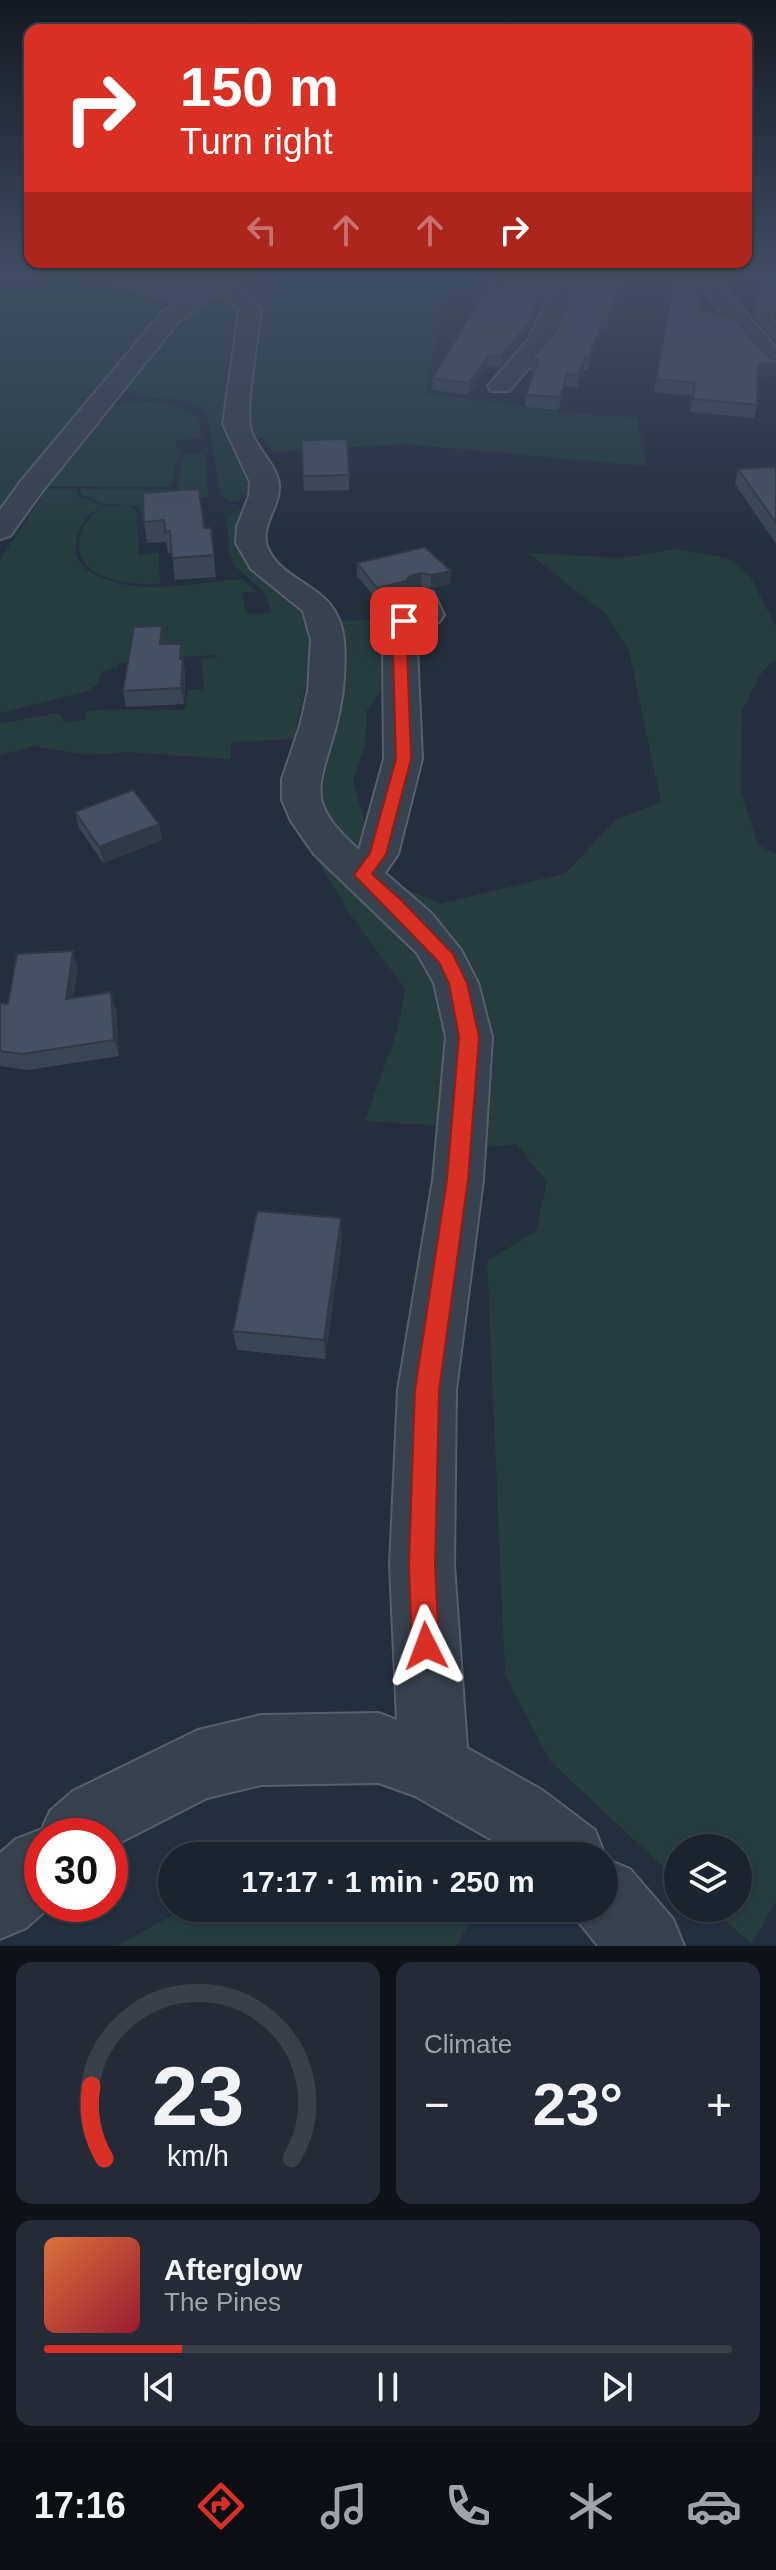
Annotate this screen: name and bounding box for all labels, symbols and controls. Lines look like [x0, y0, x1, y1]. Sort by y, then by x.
text: 150 m [180, 55, 339, 118]
icon: right [48, 56, 152, 160]
text: Turn right [180, 121, 333, 162]
icon: left [240, 208, 284, 252]
icon: ahead [324, 208, 368, 252]
icon: ahead [408, 208, 452, 252]
icon: right [492, 208, 536, 252]
pin [370, 587, 438, 655]
icon: arrive [382, 599, 426, 643]
position arrow [384, 1604, 468, 1688]
speed limit sign: 30 [24, 1818, 128, 1922]
map controls [664, 1834, 752, 1922]
button: layers [664, 1834, 752, 1922]
text: 17:17 · 1 min · 250 m [241, 1865, 535, 1898]
text: Climate [424, 2029, 512, 2059]
text: 23 [152, 2050, 244, 2143]
text: 23° [533, 2071, 623, 2138]
text: − [424, 2080, 450, 2129]
text: + [706, 2080, 732, 2129]
text: km/h [167, 2140, 229, 2172]
text: Afterglow [164, 2253, 302, 2286]
text: The Pines [164, 2287, 281, 2317]
icon: previous [137, 2365, 181, 2409]
icon: pause [366, 2365, 410, 2409]
icon: next [595, 2365, 639, 2409]
icon: directions [193, 2478, 249, 2534]
icon: music [316, 2478, 372, 2534]
icon: phone [440, 2478, 496, 2534]
icon: climate [563, 2478, 619, 2534]
icon: car [686, 2478, 742, 2534]
text: 17:16 [34, 2485, 126, 2526]

